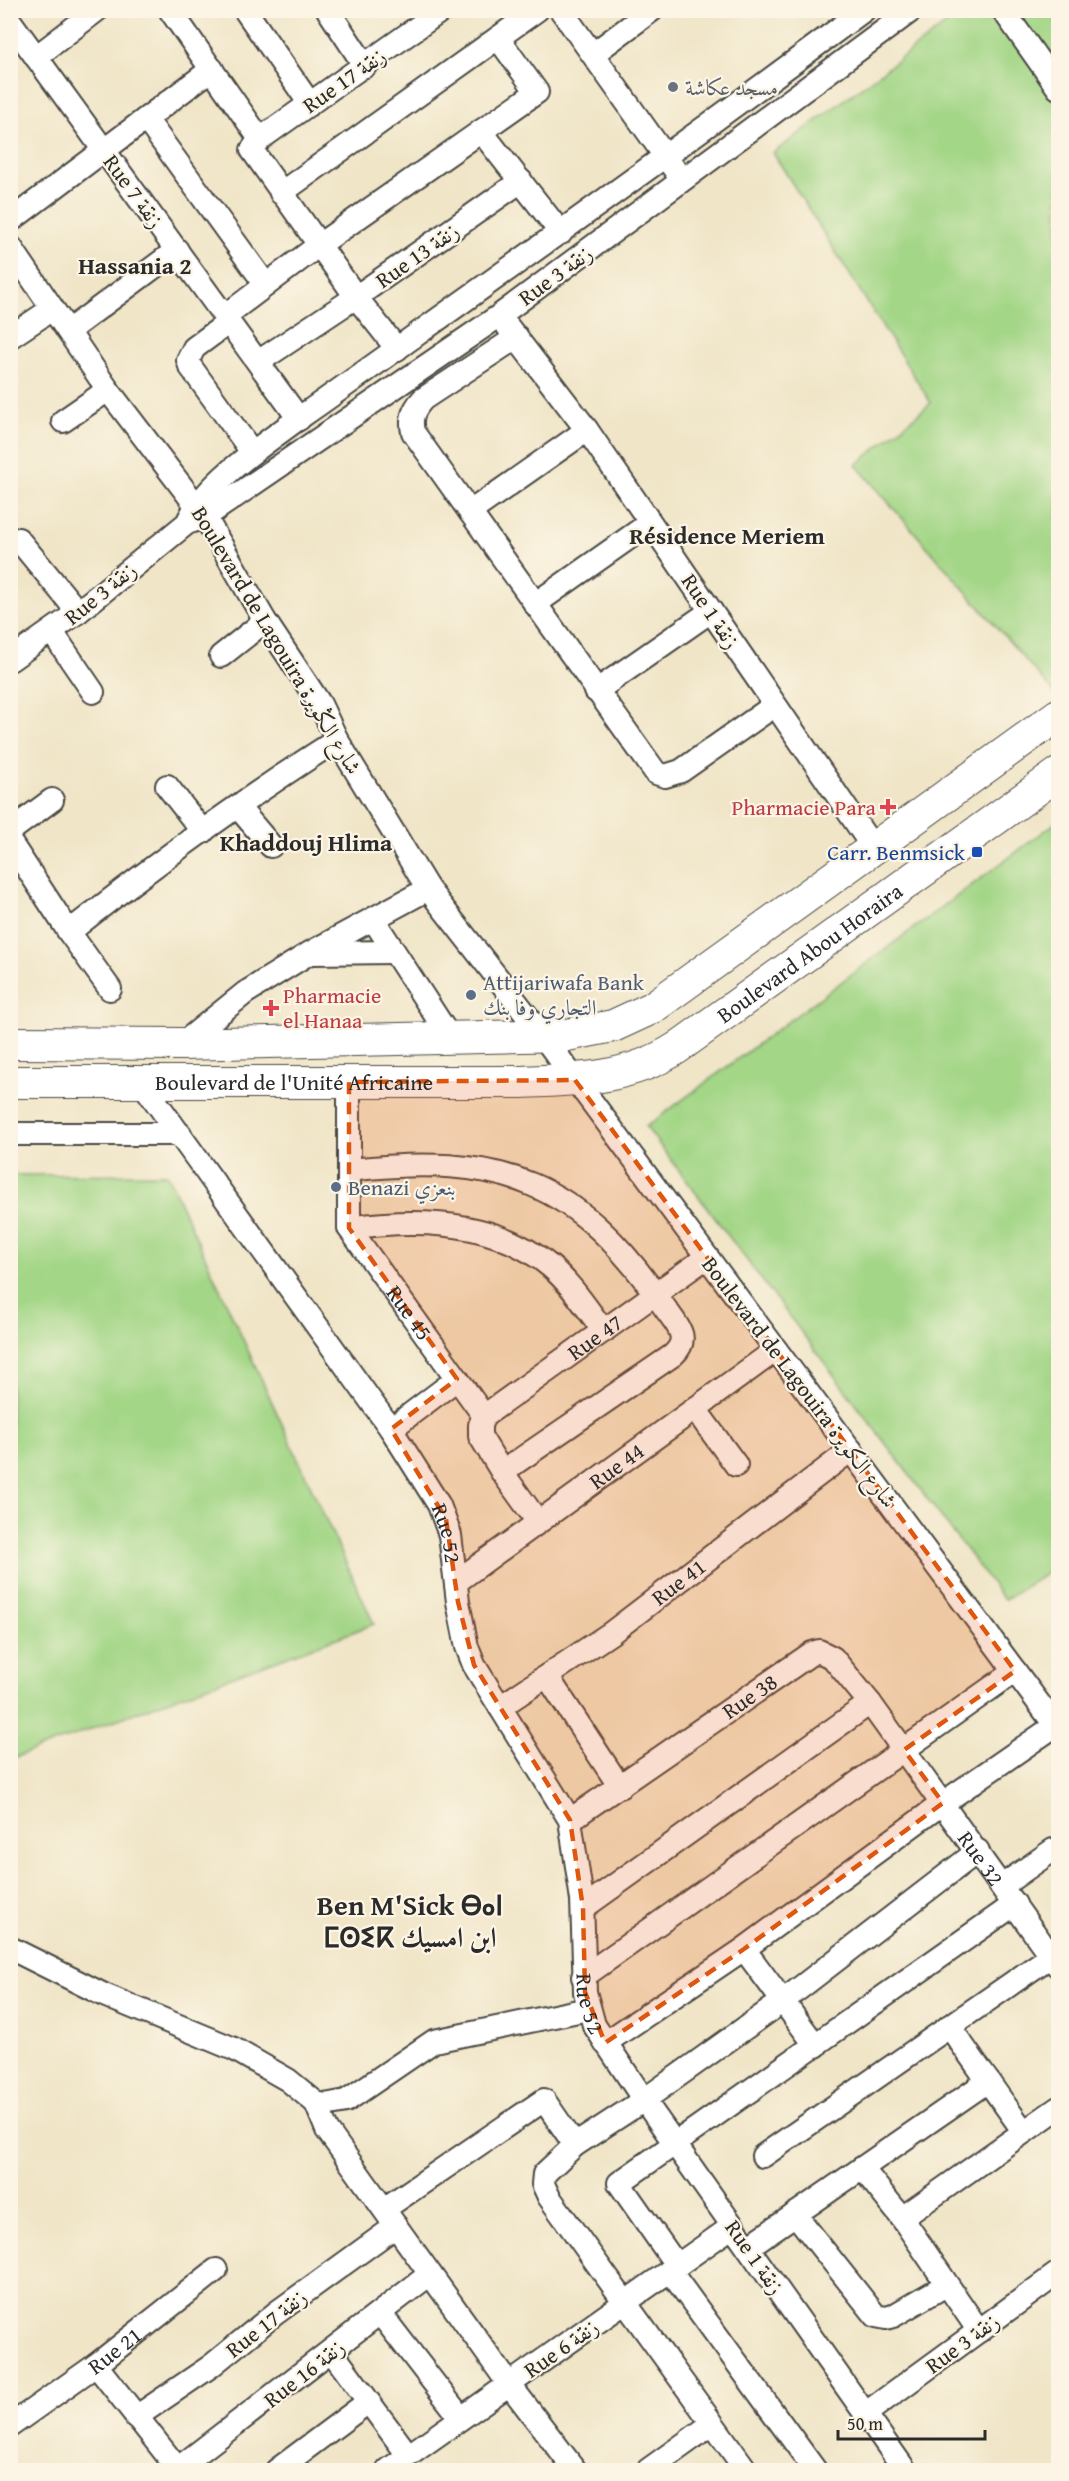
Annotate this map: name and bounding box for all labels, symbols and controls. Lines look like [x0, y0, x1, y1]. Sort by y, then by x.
street label: Rue 17 زنقة [296, 40, 392, 120]
place label: مسجد عكاشة [685, 71, 778, 103]
marker: مسجد عكاشة [666, 80, 680, 94]
street label: Rue 7 زنقة [96, 147, 172, 235]
street label: Rue 13 زنقة [369, 215, 465, 295]
street label: Rue 3 زنقة [511, 237, 599, 313]
district label: Hassania 2 [78, 248, 192, 283]
street label: Boulevard de Lagouira شارع الڭويرة [182, 500, 370, 782]
district label: Résidence Meriem [629, 518, 825, 553]
street label: Rue 3 زنقة [57, 554, 143, 632]
street label: Rue 1 زنقة [674, 567, 748, 655]
place label: Pharmacie Para [731, 791, 877, 823]
marker: Pharmacie Para [881, 800, 895, 814]
district label: Khaddouj Hlima [220, 825, 393, 860]
place label: Carr. Benmsick [827, 836, 966, 868]
marker: Carr. Benmsick [970, 845, 984, 859]
street label: Boulevard Abou Horaira [710, 875, 909, 1030]
place label: Attijariwafa Bank التجاري وفا بنك [483, 966, 645, 1025]
place label: Pharmacie el Hanaa [283, 979, 381, 1036]
marker: Attijariwafa Bank التجاري وفا بنك [464, 988, 478, 1002]
marker: Pharmacie el Hanaa [264, 1001, 278, 1015]
street label: Boulevard de l'Unité Africaine [155, 1066, 433, 1098]
place label: Benazi بنعزي [348, 1171, 456, 1205]
marker: Benazi بنعزي [329, 1180, 343, 1194]
street label: Boulevard de Lagouira شارع الكويرة [692, 1250, 905, 1516]
street label: Rue 45 [379, 1278, 440, 1347]
street label: Rue 47 [561, 1306, 629, 1368]
street label: Rue 44 [582, 1435, 650, 1497]
street label: Rue 52 [424, 1499, 469, 1565]
street label: Rue 41 [644, 1551, 712, 1613]
street label: Rue 38 [715, 1666, 784, 1727]
street label: Rue 32 [950, 1824, 1012, 1892]
district label: Ben M'Sick ⴱⴰⵏ ⵎⵙⵉⴽ ابن امسيك [317, 1884, 503, 1957]
street label: Rue 52 [568, 1973, 612, 2041]
street label: Rue 1 زنقة [718, 2213, 792, 2301]
street label: Rue 17 زنقة [219, 2281, 313, 2365]
street label: Rue 3 زنقة [918, 2305, 1006, 2381]
street label: Rue 6 زنقة [517, 2311, 605, 2385]
street label: Rue 21 [81, 2319, 148, 2382]
street label: Rue 16 زنقة [257, 2331, 351, 2415]
scale bar [838, 2403, 985, 2441]
text: 50 m [847, 2410, 883, 2437]

